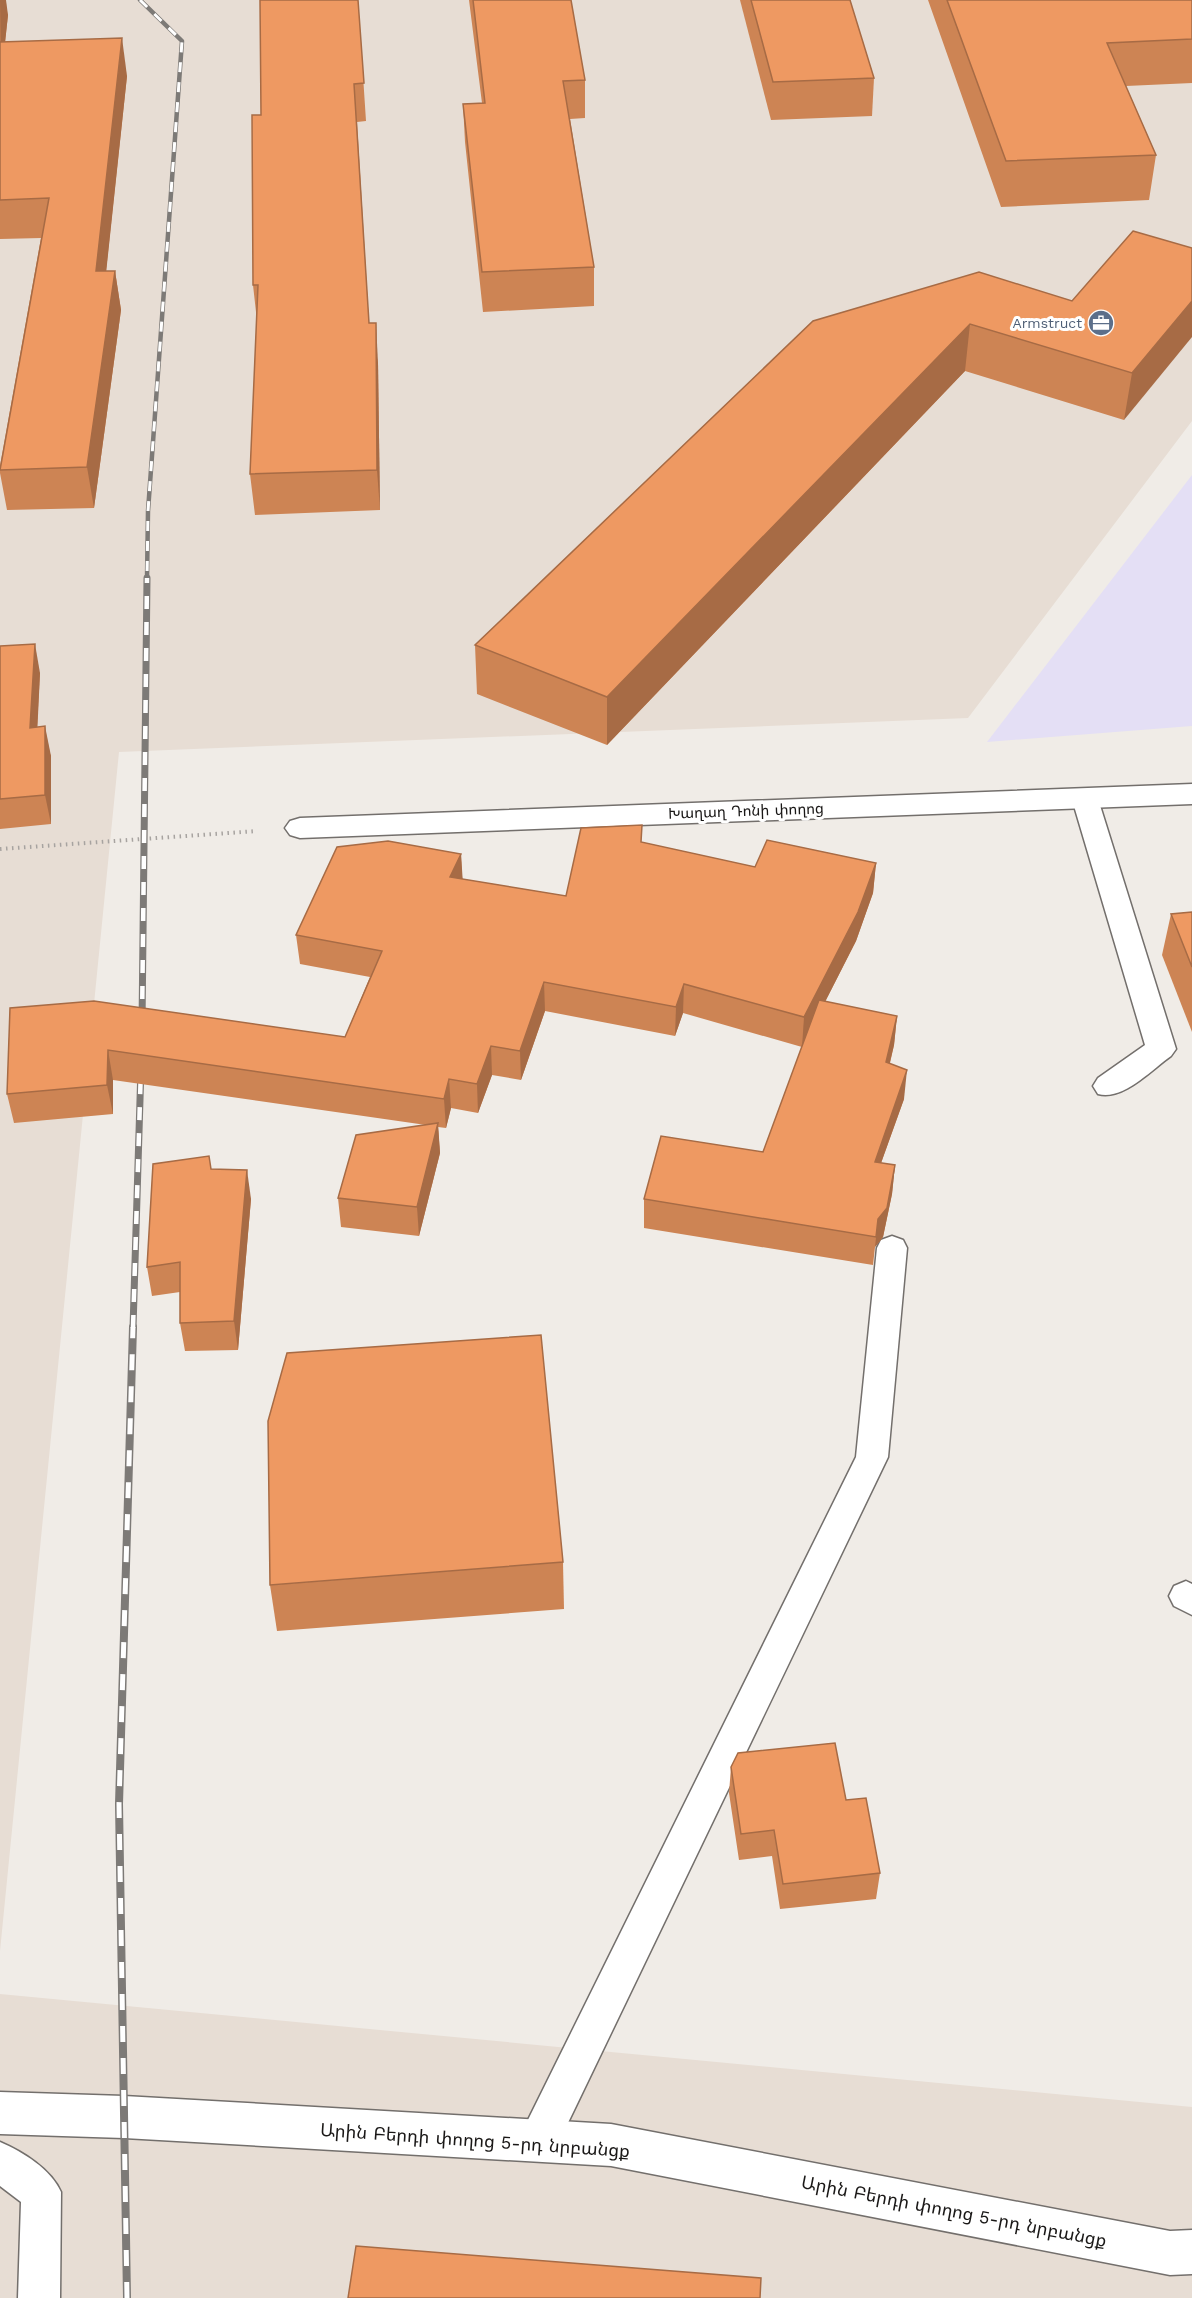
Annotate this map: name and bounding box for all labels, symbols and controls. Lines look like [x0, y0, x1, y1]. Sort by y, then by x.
office icon: Armstruct [1086, 308, 1116, 338]
place label: Armstruct [1012, 315, 1082, 331]
street label: Խաղաղ Դոնի փողոց [668, 799, 824, 823]
street label: Արին Բերդի փողոց 5-րդ նրբանցք [319, 2119, 631, 2161]
street label: Արին Բերդի փողոց 5-րդ նրբանցք [800, 2171, 1108, 2251]

